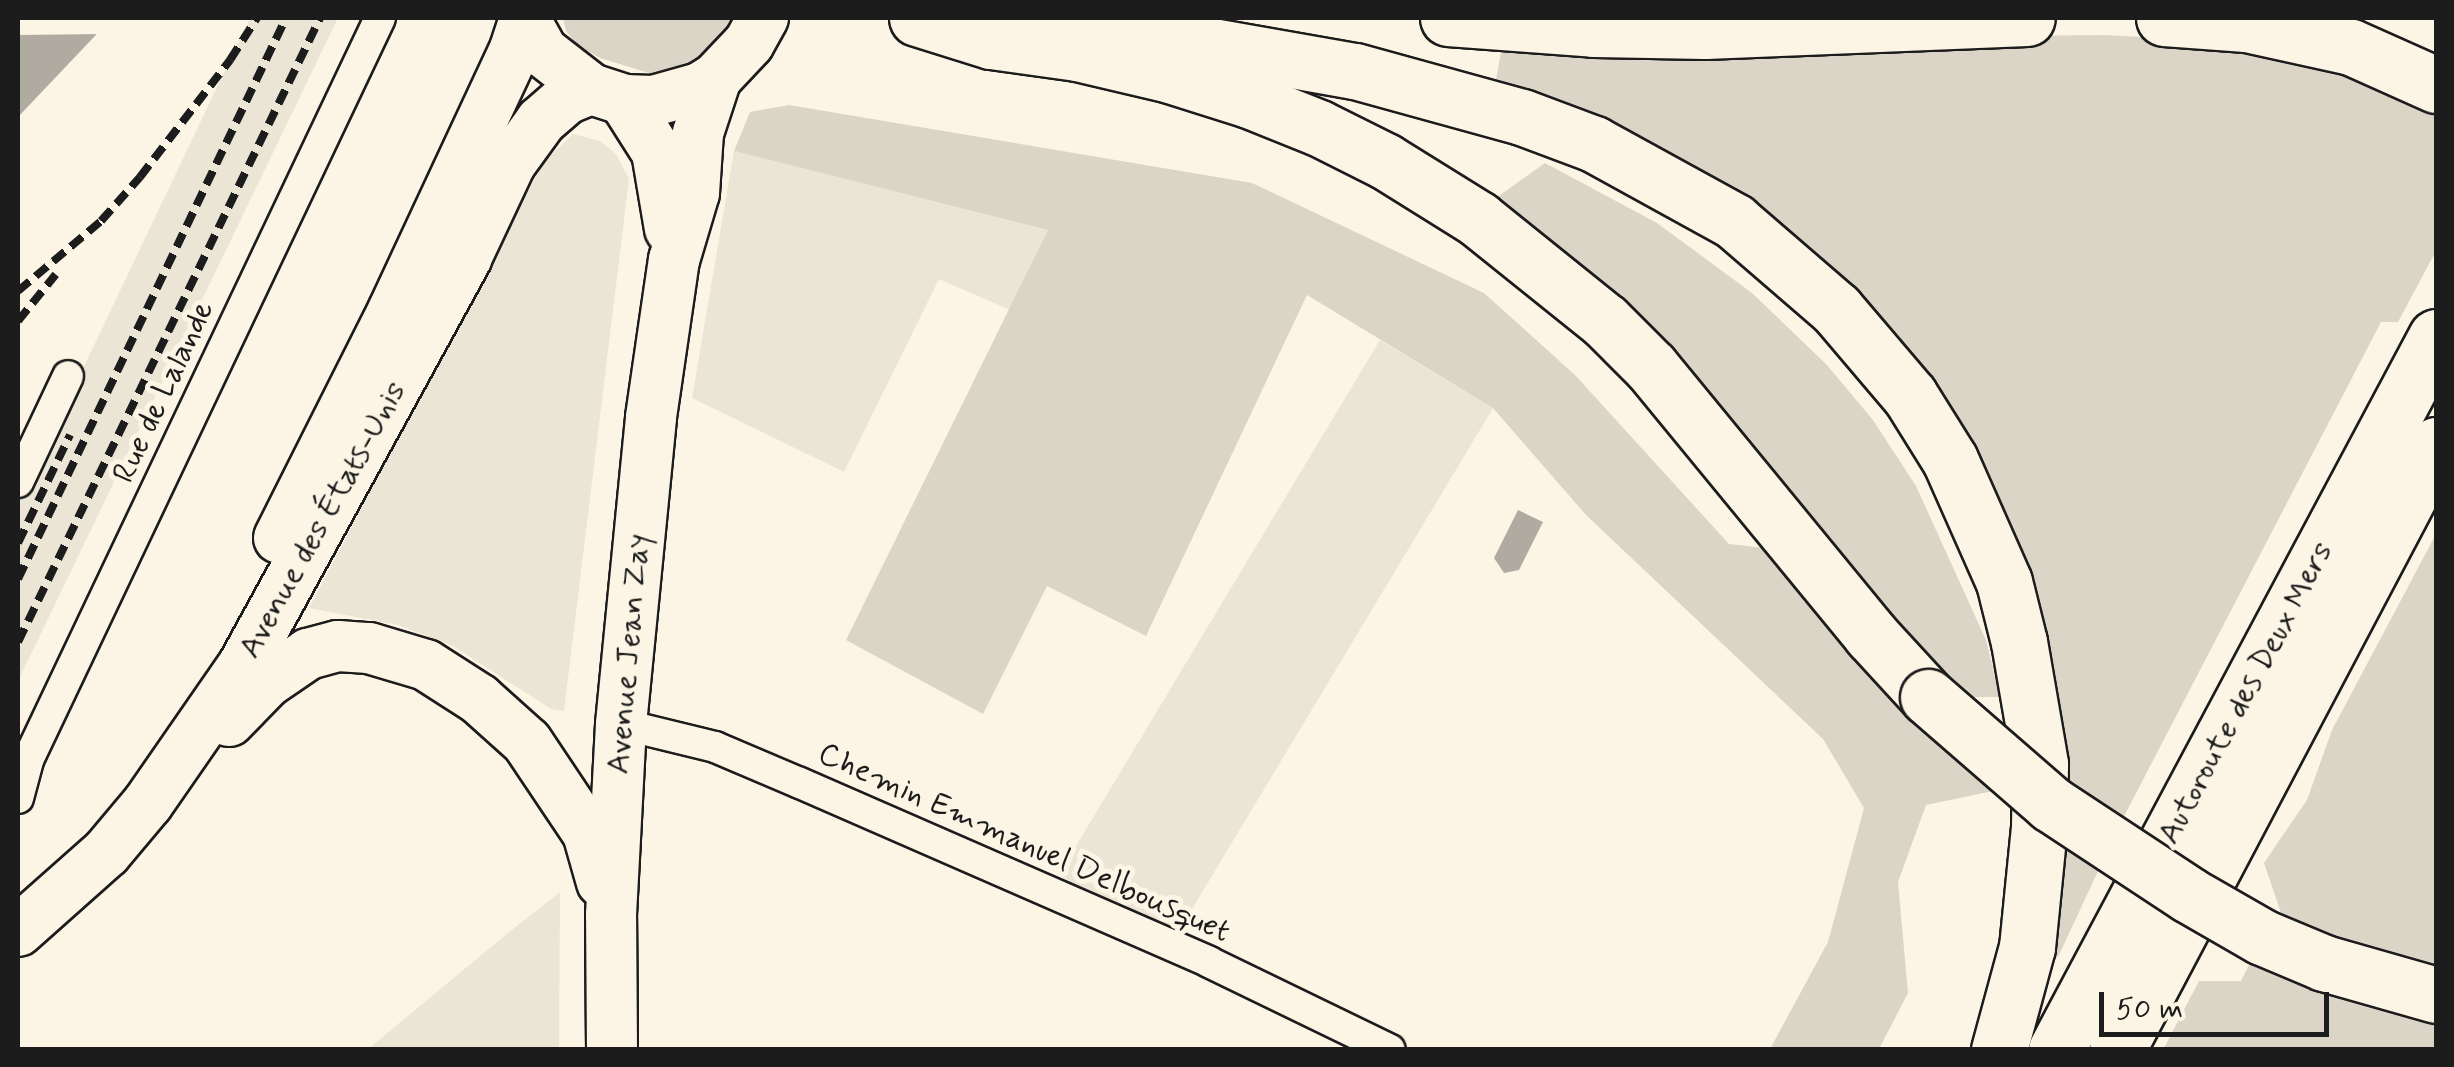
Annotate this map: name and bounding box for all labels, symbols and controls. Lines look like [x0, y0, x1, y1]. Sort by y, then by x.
street label: Rue de Lalande [102, 289, 226, 495]
street label: Avenue des États-Unis [231, 374, 415, 666]
street label: Avenue Jean Zay [599, 532, 659, 776]
street label: Autoroute des Deux Mers [2150, 535, 2342, 851]
street label: Chemin Emmanuel Delbousquet [808, 733, 1240, 953]
scale bar [2104, 972, 2334, 1034]
text: 50 m [2116, 990, 2183, 1029]

